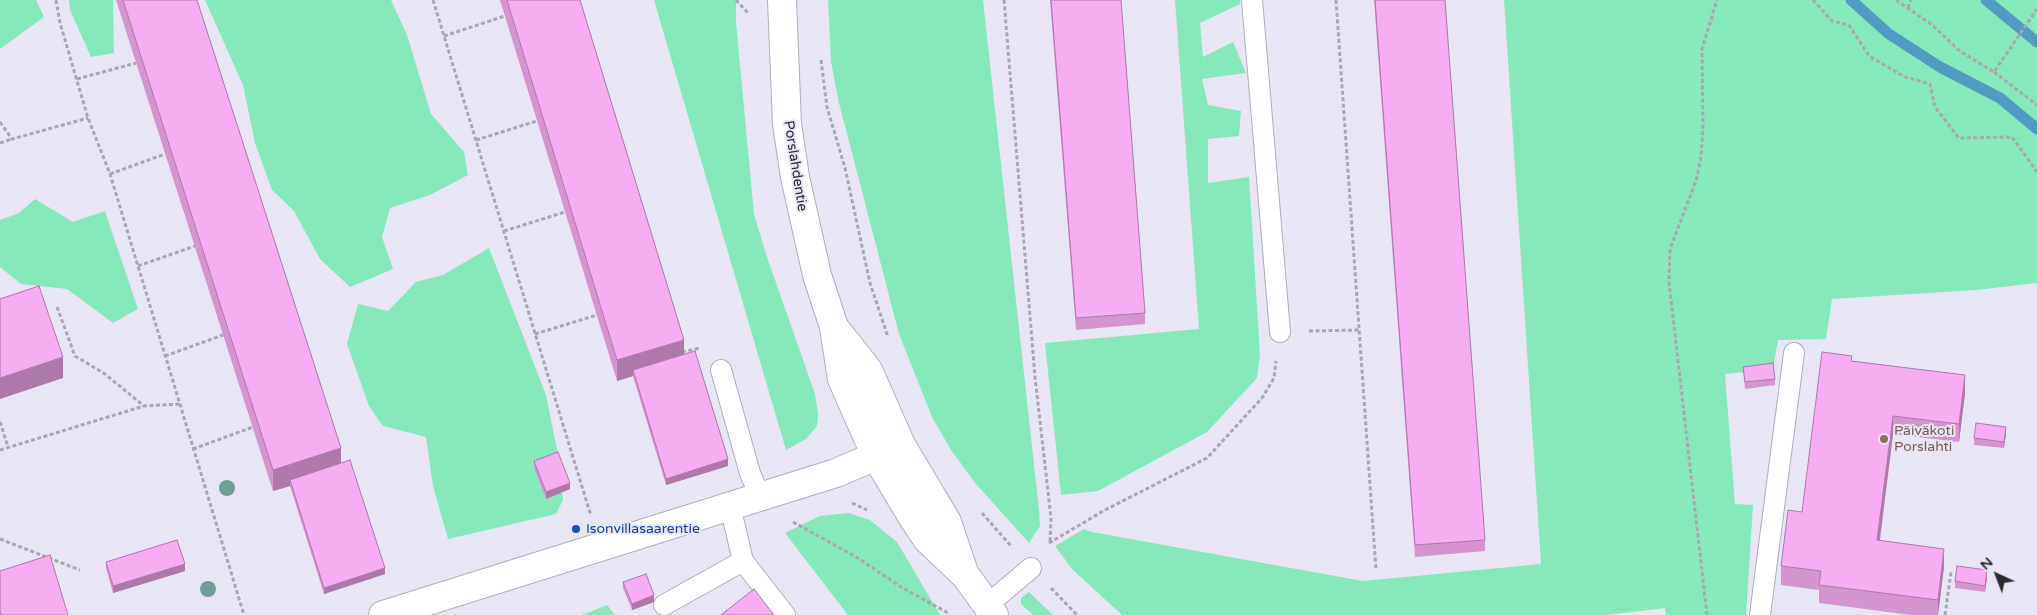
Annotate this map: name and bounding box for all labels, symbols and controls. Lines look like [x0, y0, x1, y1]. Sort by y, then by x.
street label: Porslahdentie [780, 119, 810, 213]
place label: Päiväkoti Porslahti [1894, 423, 1954, 456]
marker: Päiväkoti Porslahti [1878, 433, 1890, 445]
place label: Isonvillasaarentie [586, 521, 700, 537]
marker: Isonvillasaarentie [570, 523, 582, 535]
north arrow [1972, 550, 2022, 600]
text: N [1977, 554, 1996, 574]

